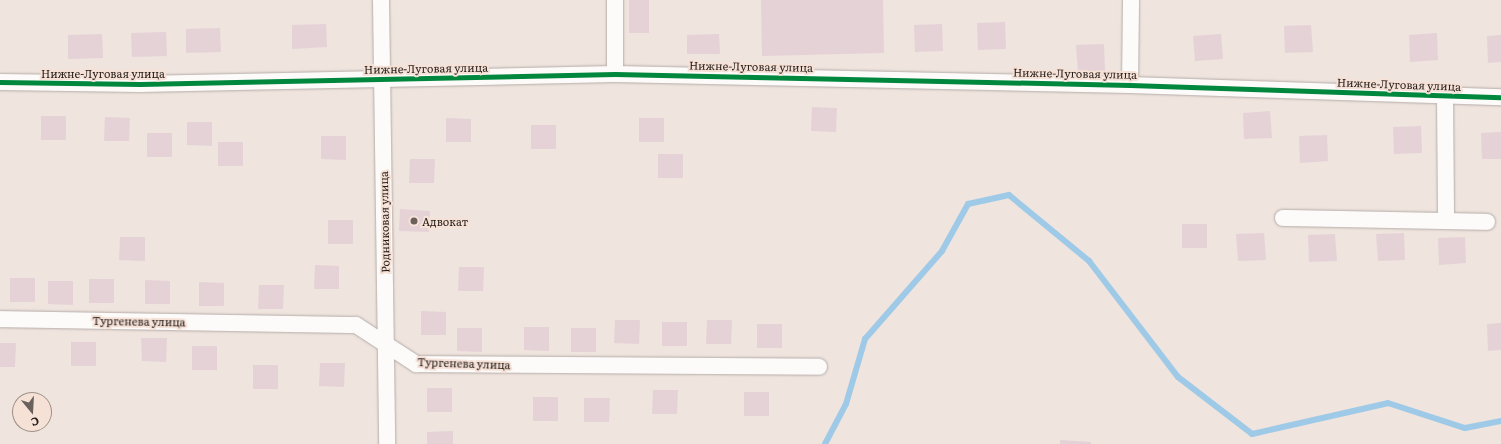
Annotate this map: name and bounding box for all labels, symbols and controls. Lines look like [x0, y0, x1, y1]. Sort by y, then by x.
street label: Нижне-Луговая улица [689, 58, 813, 74]
street label: Нижне-Луговая улица [364, 60, 488, 76]
street label: Нижне-Луговая улица [1013, 65, 1137, 81]
street label: Нижне-Луговая улица [41, 66, 165, 80]
street label: Нижне-Луговая улица [1337, 75, 1461, 93]
street label: Родниковая улица [377, 171, 391, 273]
place label: Адвокат [422, 214, 468, 228]
marker: Адвокат [409, 216, 419, 226]
street label: Тургенева улица [92, 314, 186, 328]
street label: Тургенева улица [417, 355, 511, 371]
north arrow [12, 392, 52, 432]
text: С [29, 414, 42, 431]

